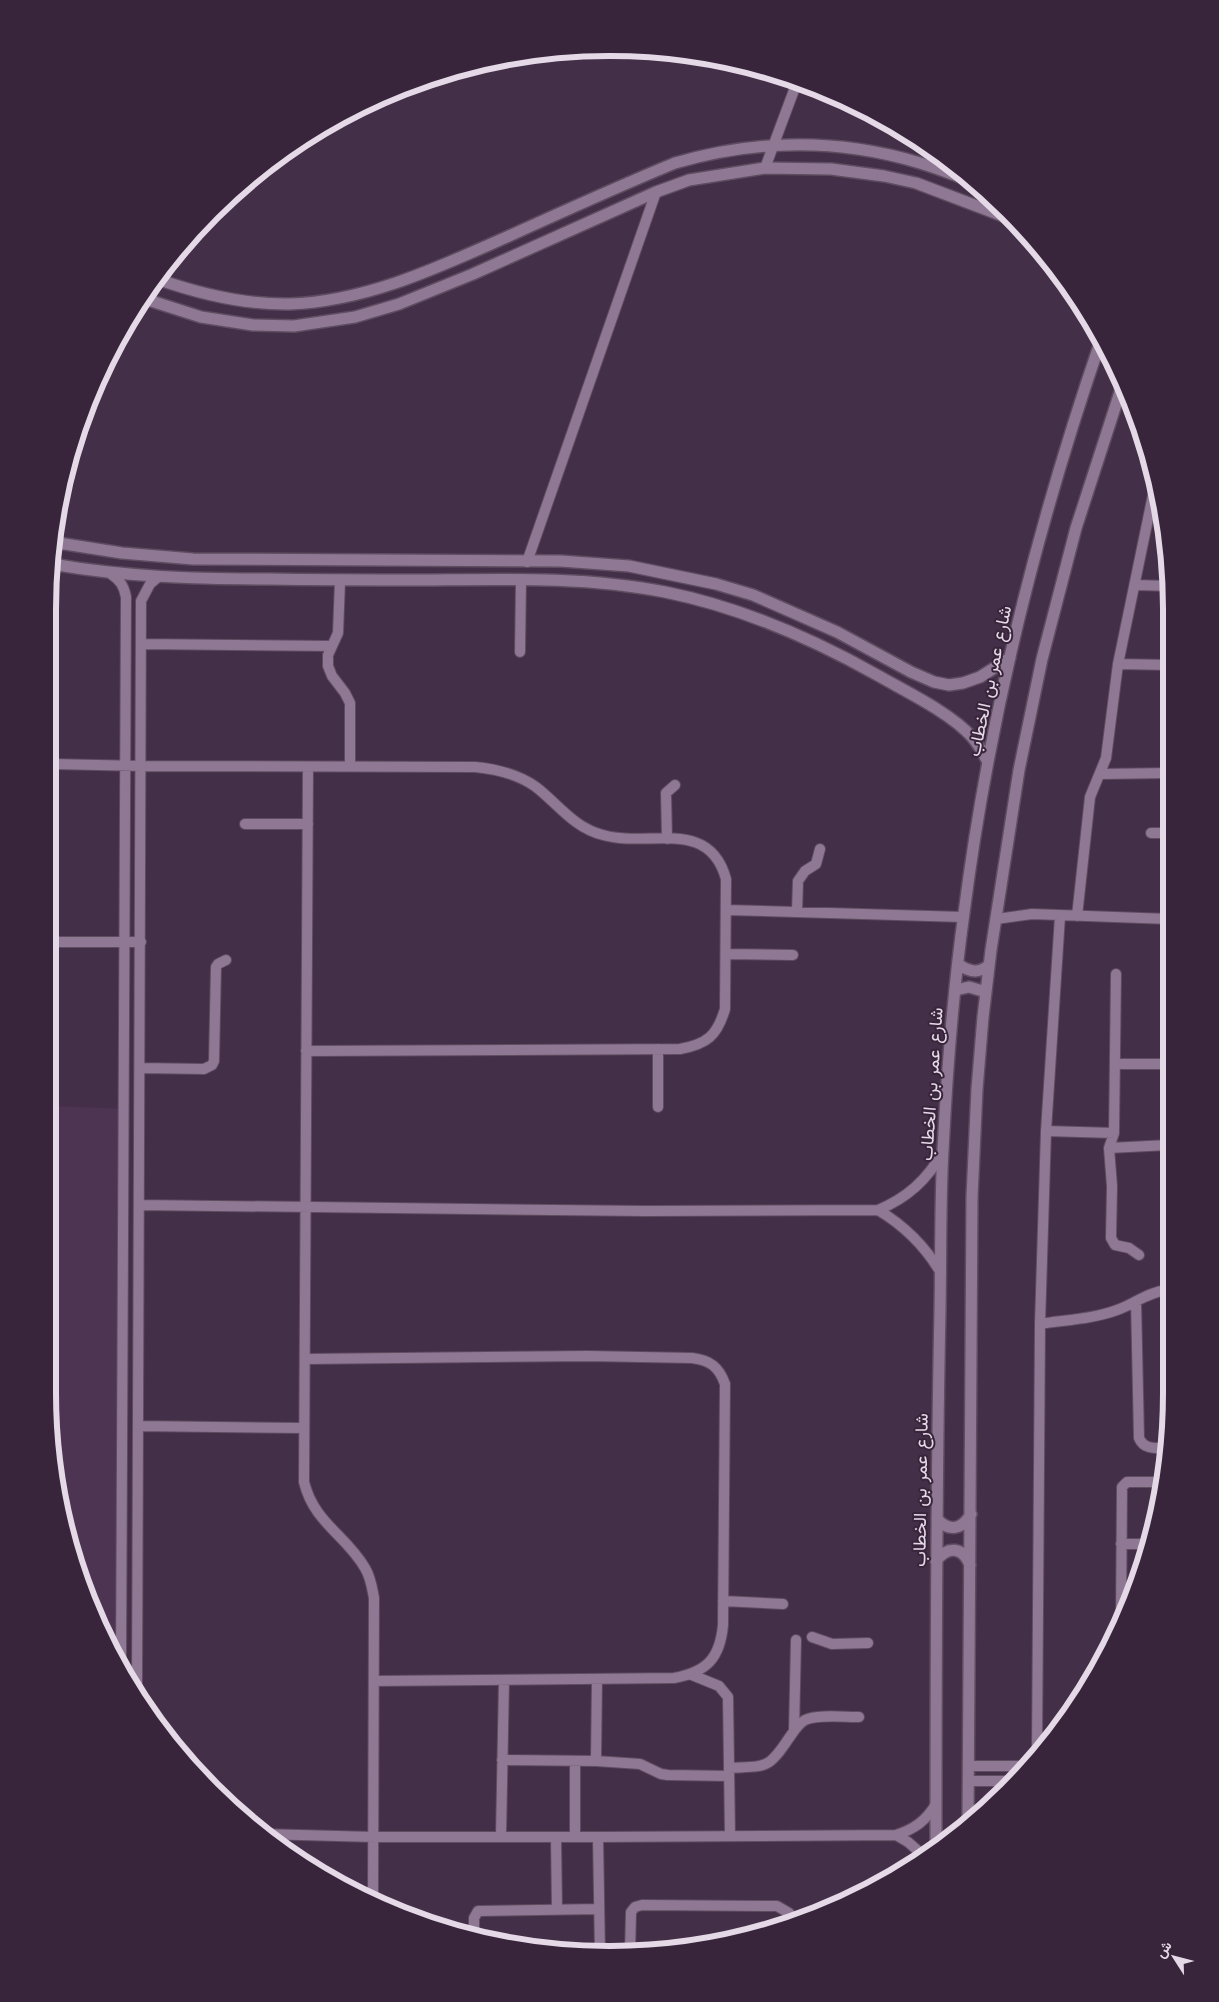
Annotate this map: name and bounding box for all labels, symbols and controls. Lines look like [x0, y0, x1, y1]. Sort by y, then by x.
street label: شارع عمر بن الخطاب [963, 604, 1017, 759]
street label: شارع عمر بن الخطاب [915, 1007, 949, 1162]
street label: شارع عمر بن الخطاب [908, 1413, 934, 1567]
north arrow [1149, 1932, 1199, 1982]
text: ش [1152, 1938, 1176, 1961]

